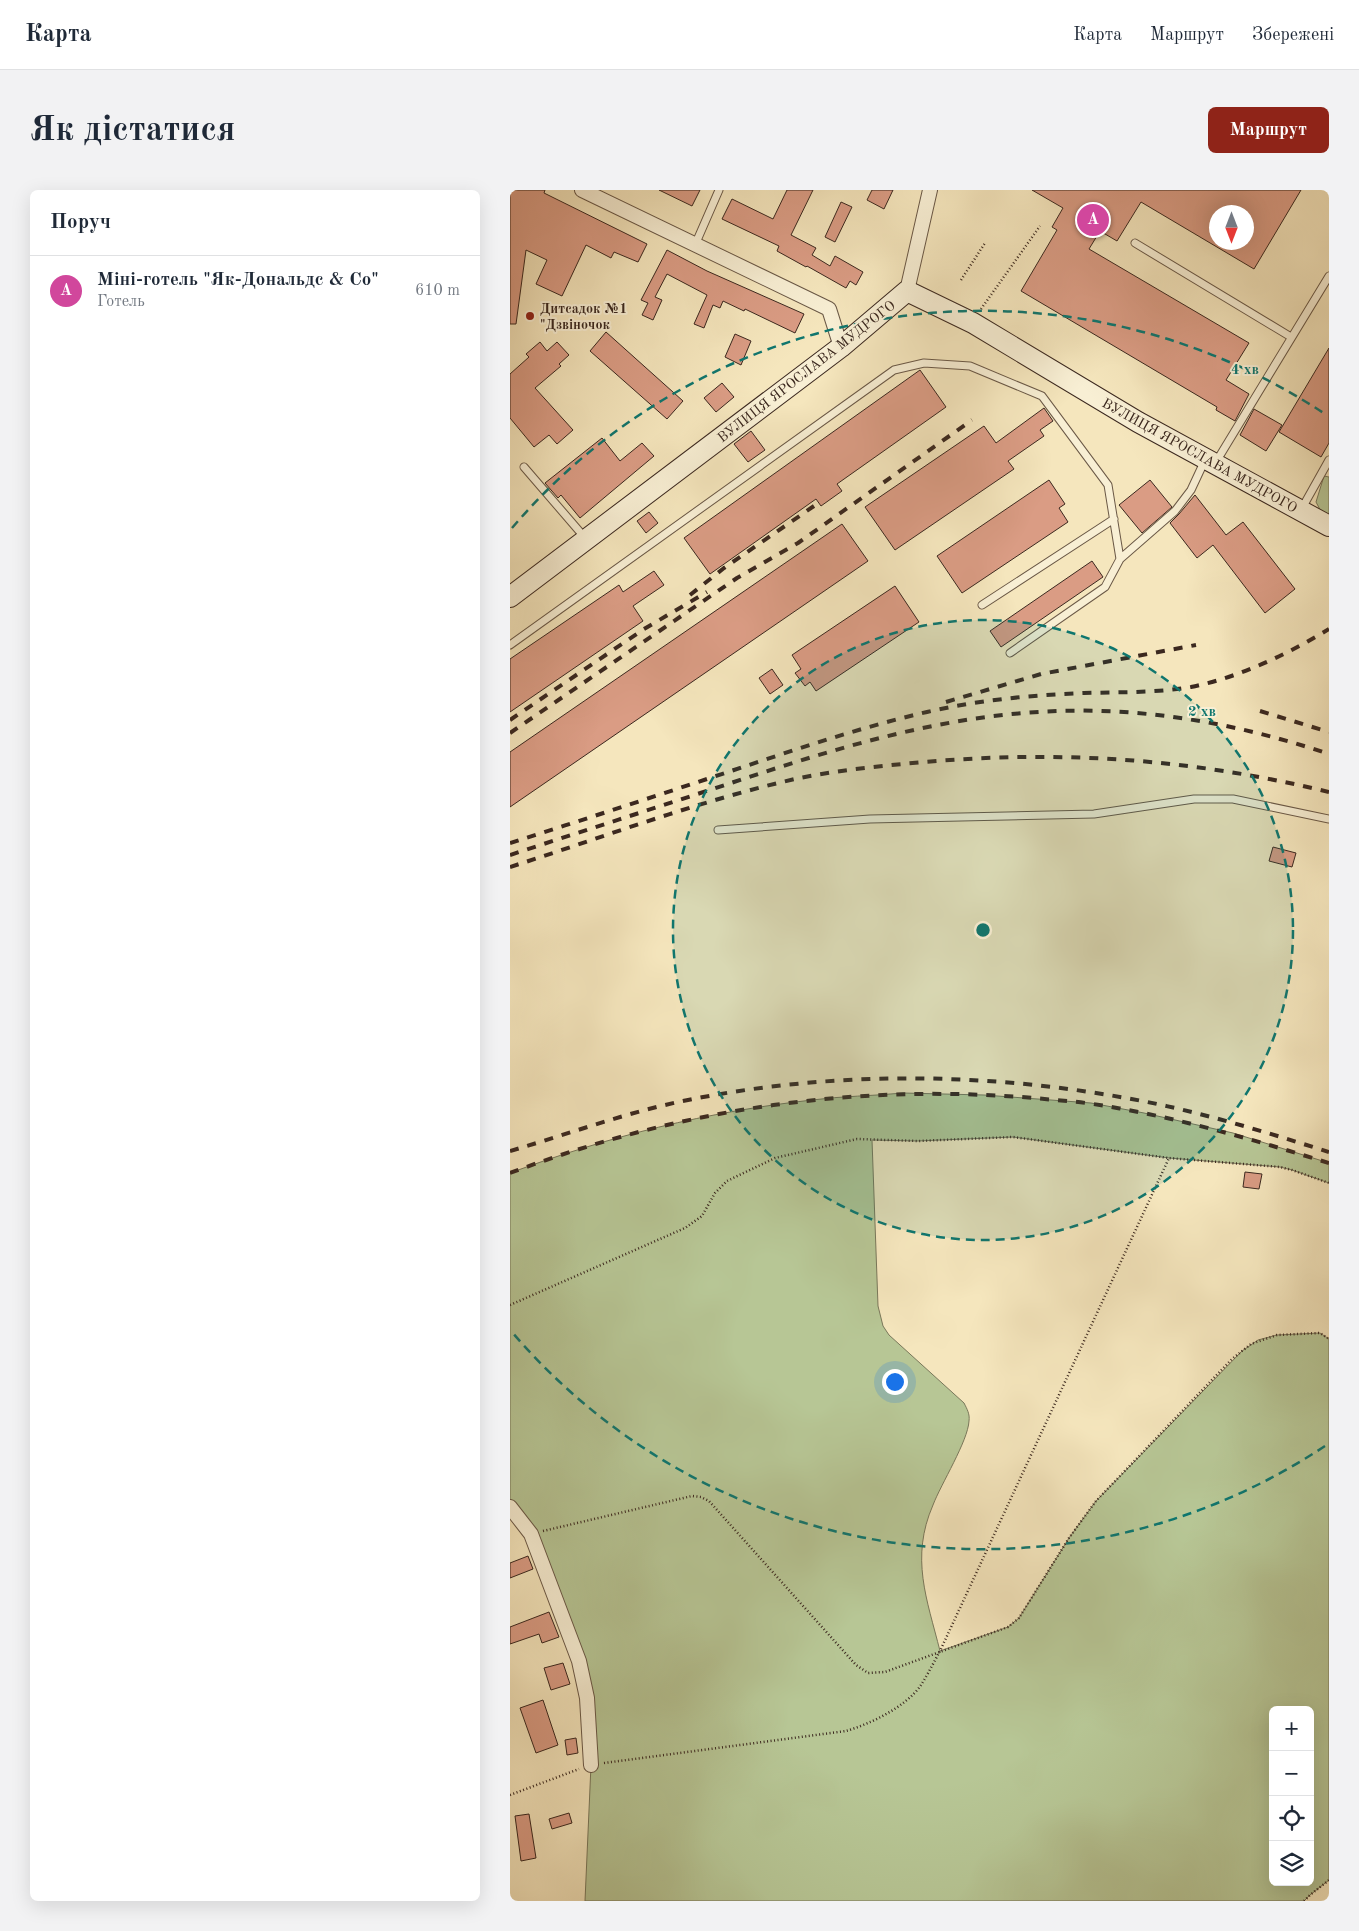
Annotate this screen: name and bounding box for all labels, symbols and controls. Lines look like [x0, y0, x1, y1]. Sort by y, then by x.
text: Карта [25, 23, 92, 47]
text: Карта [1073, 26, 1122, 44]
text: Маршрут [1150, 26, 1224, 44]
text: Збережені [1252, 26, 1334, 44]
button: Маршрут [1208, 107, 1329, 153]
text: Як дістатися [30, 113, 235, 148]
pin: A [1077, 201, 1109, 239]
north arrow [1209, 205, 1254, 250]
text: Поруч [50, 212, 111, 233]
text: Міні-готель "Як-Дональдс & Co" [97, 271, 379, 290]
text: A [60, 283, 72, 299]
text: 610 m [415, 283, 460, 299]
text: Готель [97, 294, 145, 310]
street label: ВУЛИЦЯ ЯРОСЛАВА МУДРОГО [715, 298, 898, 445]
place label: Дитсадок №1 "Дзвіночок [540, 302, 627, 332]
marker: Дитсадок №1 "Дзвіночок [524, 310, 536, 322]
text: 4 хв [1231, 363, 1259, 378]
street label: ВУЛИЦЯ ЯРОСЛАВА МУДРОГО [1100, 396, 1300, 516]
text: 2 хв [1188, 705, 1216, 720]
centre of rings [974, 921, 992, 939]
your location [882, 1369, 908, 1395]
map controls [1269, 1706, 1314, 1886]
button: + [1269, 1706, 1314, 1751]
button: − [1269, 1751, 1314, 1796]
button: locate [1269, 1796, 1314, 1841]
button: layers [1269, 1841, 1314, 1886]

